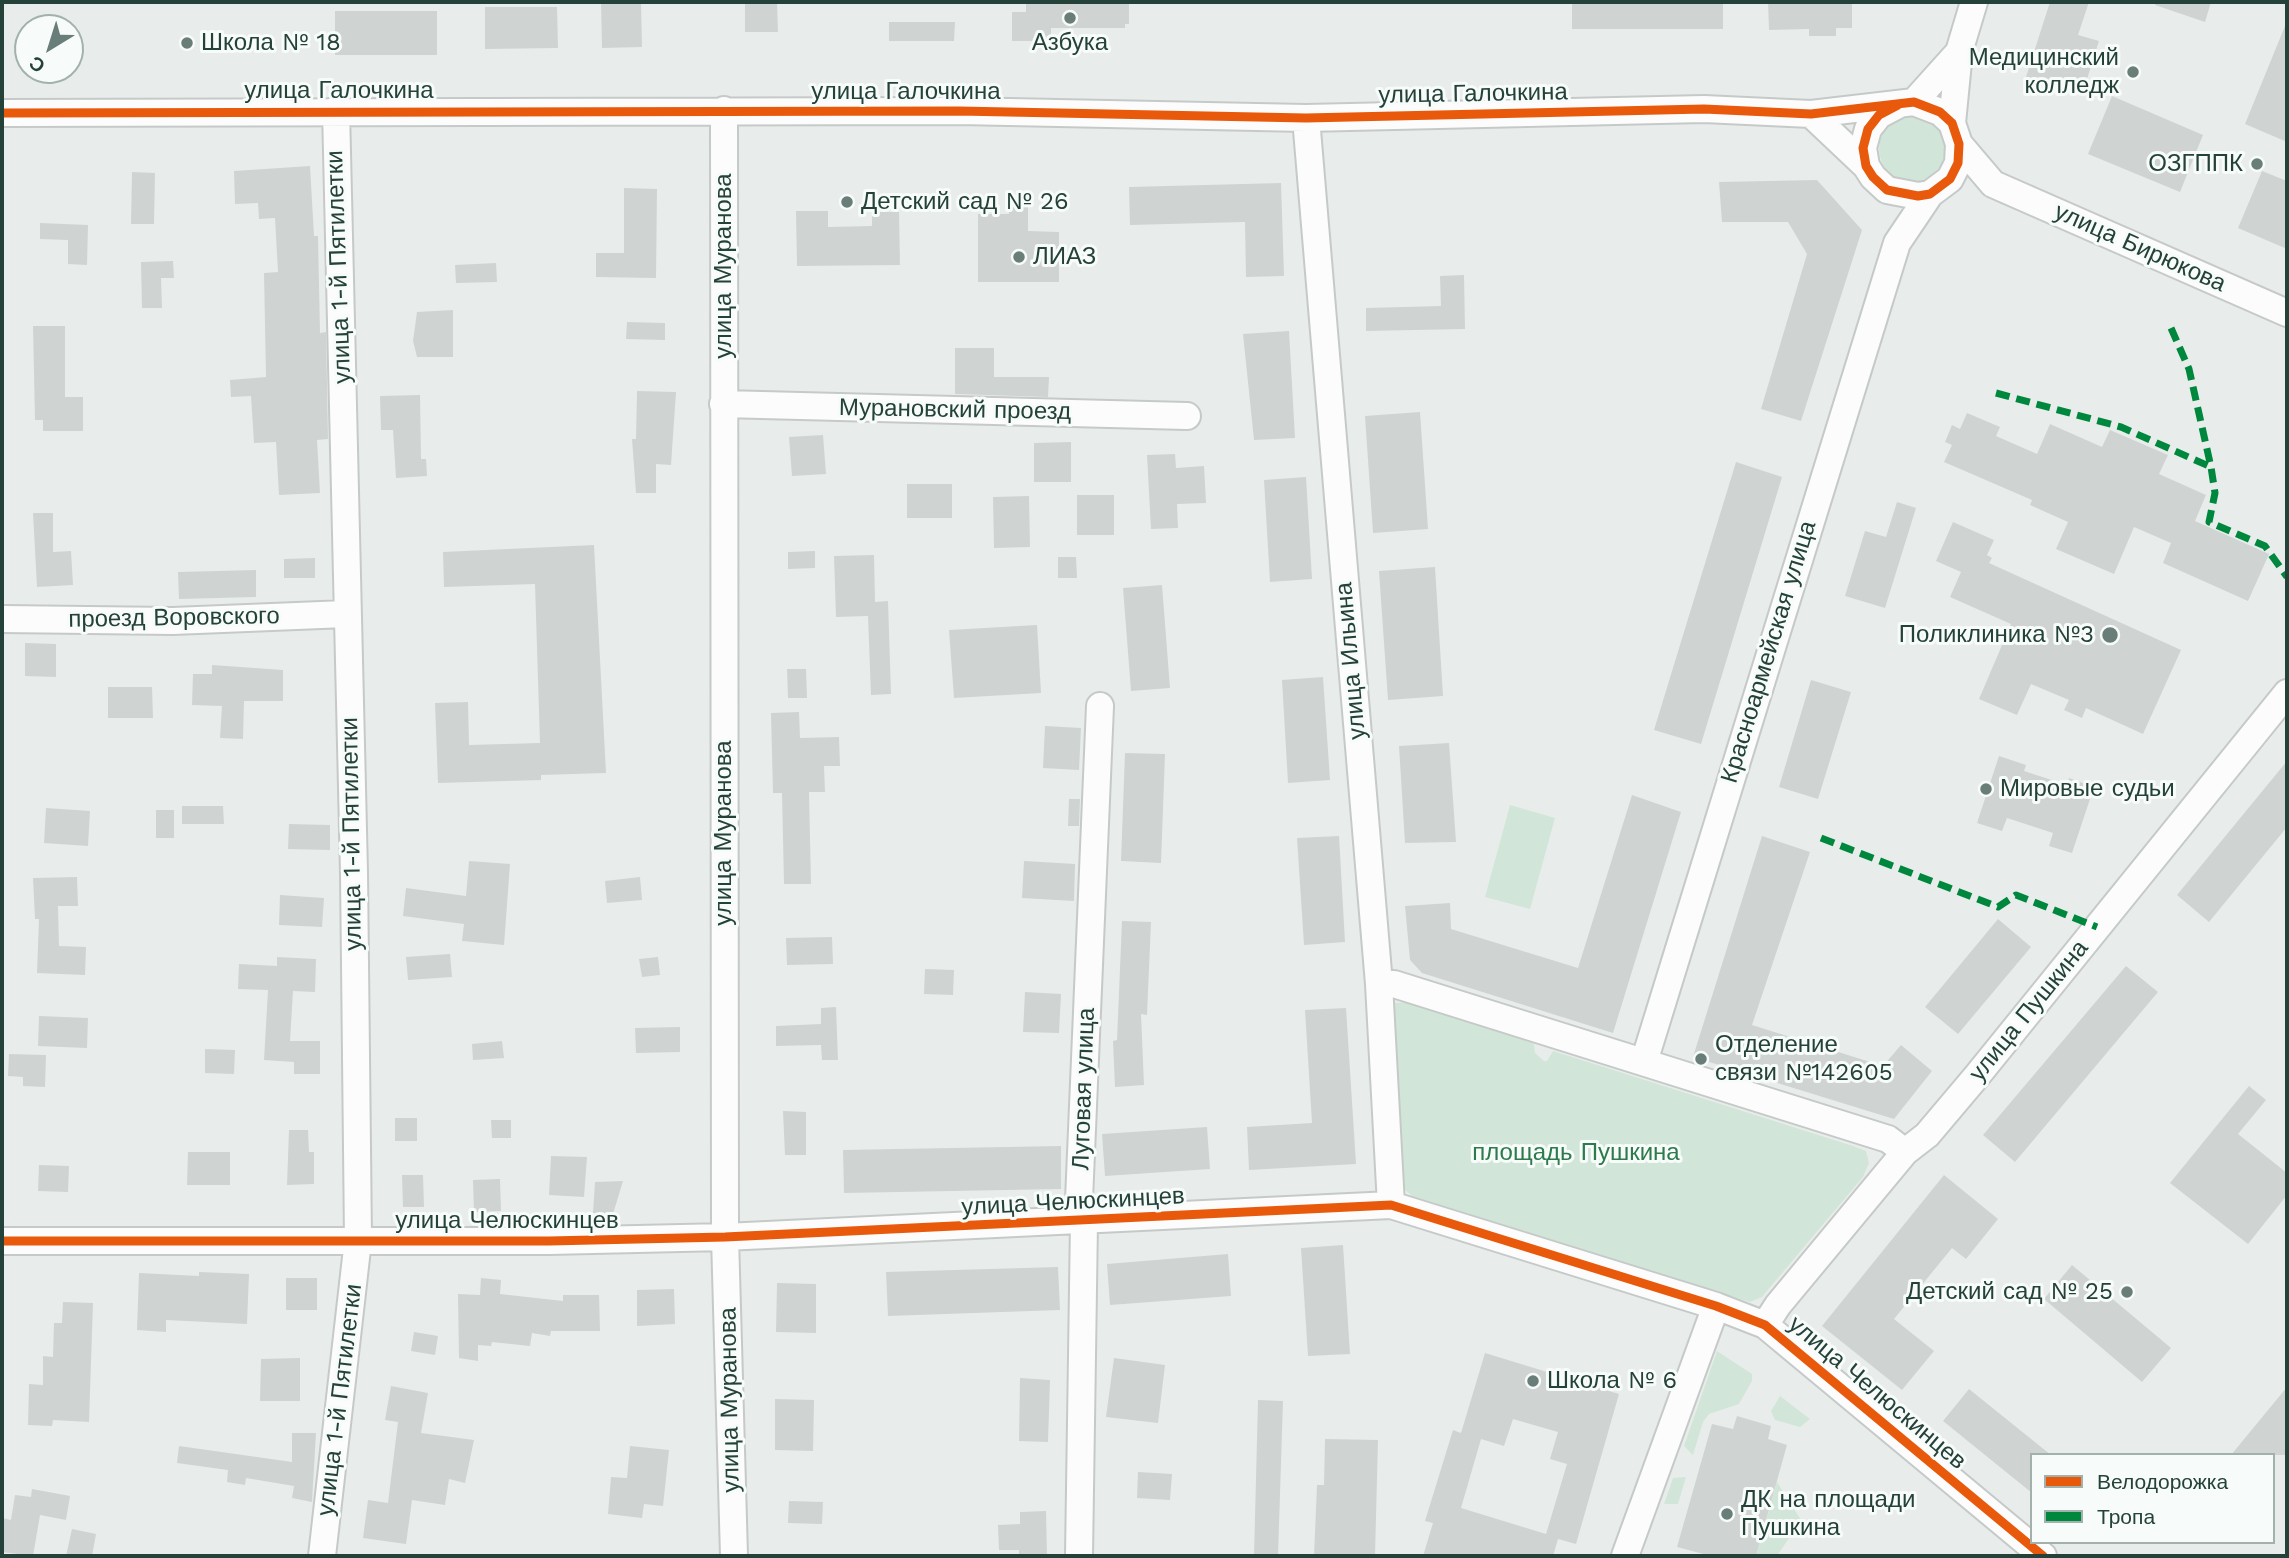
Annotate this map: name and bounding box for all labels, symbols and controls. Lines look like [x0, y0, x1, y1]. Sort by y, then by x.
marker: Азбука [1062, 10, 1078, 26]
north arrow [14, 14, 84, 84]
place label: Школа № 18 [201, 29, 341, 57]
place label: Азбука [1032, 29, 1108, 57]
marker: Школа № 18 [179, 35, 195, 51]
place label: Медицинский колледж [1969, 44, 2119, 100]
text: С [25, 51, 49, 78]
marker: Медицинский колледж [2125, 64, 2141, 80]
street label: улица Галочкина [244, 77, 434, 105]
street label: улица Галочкина [811, 78, 1001, 106]
street label: улица Галочкина [1378, 78, 1568, 110]
street label: улица 1-й Пятилетки [321, 150, 357, 384]
place label: ОЗГППК [2148, 150, 2243, 178]
marker: ОЗГППК [2249, 156, 2265, 172]
street label: улица Муранова [710, 173, 738, 359]
place label: Детский сад № 26 [861, 188, 1069, 216]
marker: Детский сад № 26 [839, 194, 855, 210]
street label: улица Бирюкова [2050, 197, 2230, 299]
place label: ЛИАЗ [1033, 243, 1096, 271]
marker: ЛИАЗ [1011, 249, 1027, 265]
street label: Мурановский проезд [839, 394, 1071, 426]
street label: Красноармейская улица [1715, 517, 1823, 787]
street label: улица Ильина [1330, 581, 1372, 741]
street label: проезд Воровского [68, 602, 280, 634]
place label: Поликлиника №3 [1899, 621, 2094, 649]
marker: Поликлиника №3 [2100, 625, 2120, 645]
street label: улица 1-й Пятилетки [336, 717, 368, 951]
street label: улица Муранова [710, 740, 738, 926]
place label: Мировые судьи [2000, 775, 2175, 803]
marker: Мировые судьи [1978, 781, 1994, 797]
street label: улица Пушкина [1963, 935, 2095, 1087]
street label: Луговая улица [1067, 1007, 1101, 1171]
place label: Отделение связи №142605 [1715, 1031, 1893, 1087]
marker: Отделение связи №142605 [1693, 1051, 1709, 1067]
park label: площадь Пушкина [1472, 1139, 1680, 1167]
street label: улица Челюскинцев [961, 1182, 1185, 1222]
street label: улица Челюскинцев [395, 1207, 619, 1235]
place label: Детский сад № 25 [1906, 1278, 2113, 1306]
street label: улица 1-й Пятилетки [311, 1282, 369, 1518]
marker: Детский сад № 25 [2119, 1284, 2135, 1300]
street label: улица Муранова [714, 1307, 746, 1493]
street label: улица Челюскинцев [1782, 1310, 1972, 1476]
place label: Школа № 6 [1547, 1367, 1677, 1395]
marker: Школа № 6 [1525, 1373, 1541, 1389]
legend [2030, 1453, 2275, 1544]
text: Велодорожка [2097, 1469, 2228, 1494]
place label: ДК на площади Пушкина [1741, 1486, 1915, 1542]
text: Тропа [2097, 1504, 2155, 1529]
marker: ДК на площади Пушкина [1719, 1506, 1735, 1522]

